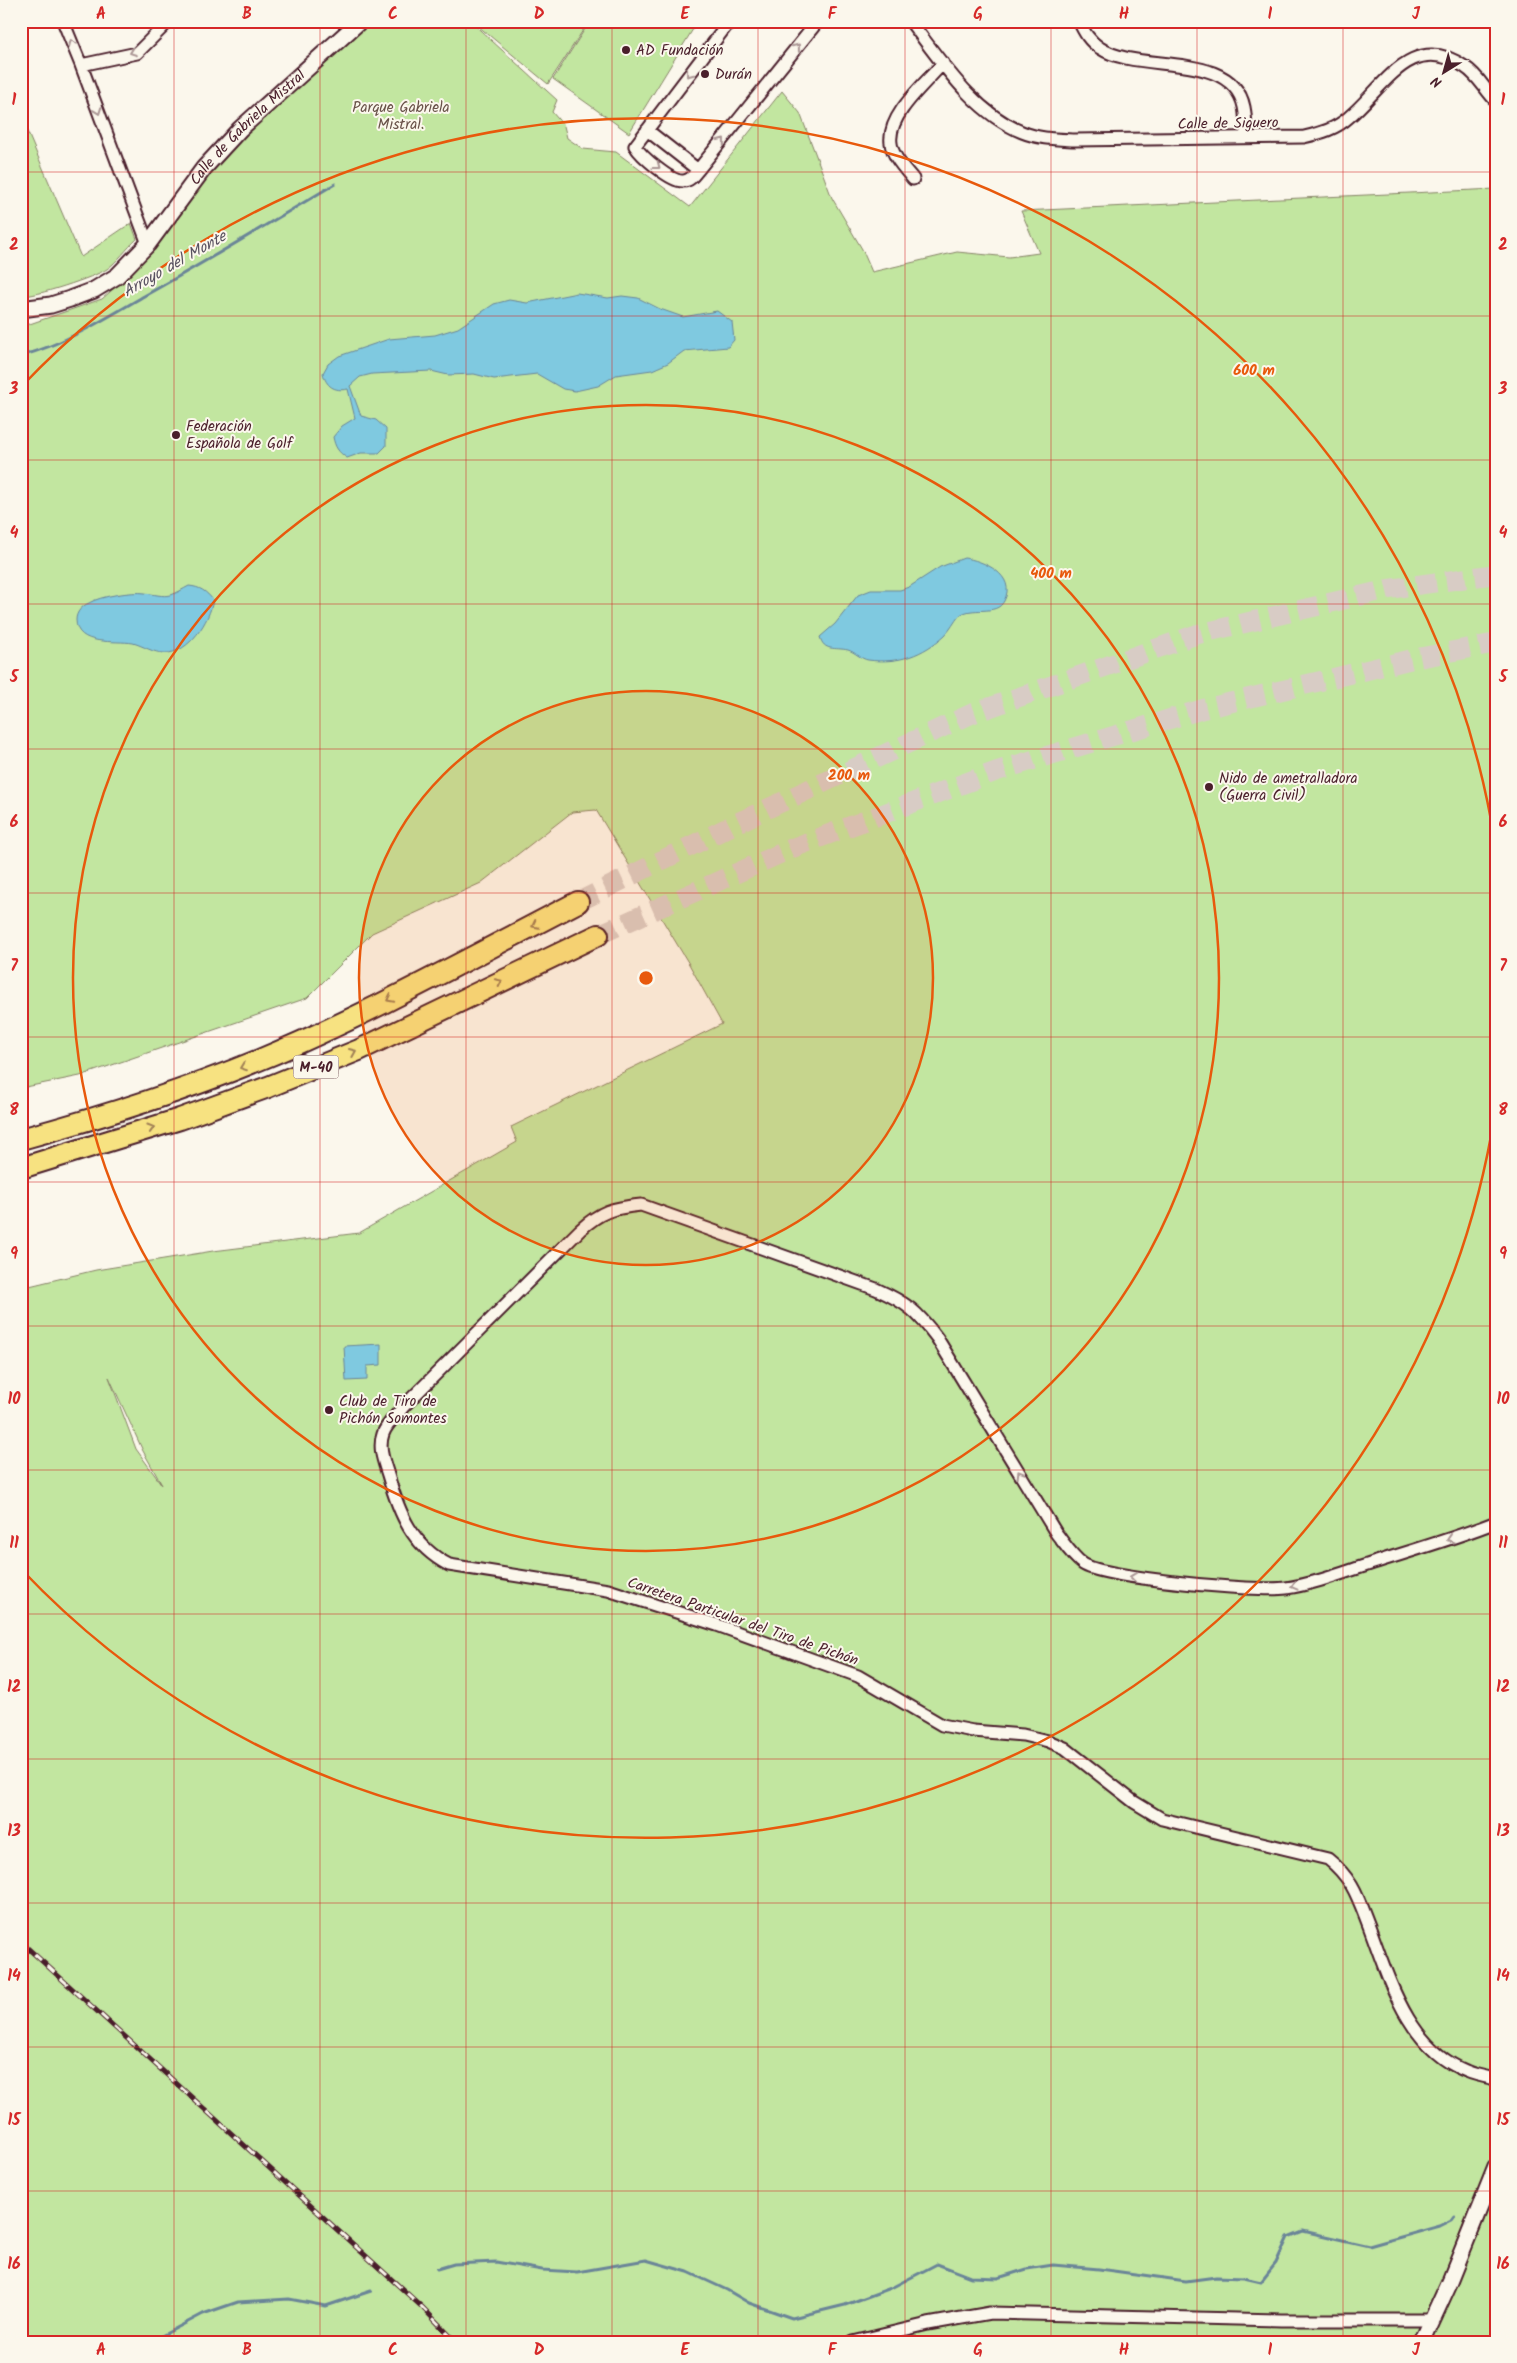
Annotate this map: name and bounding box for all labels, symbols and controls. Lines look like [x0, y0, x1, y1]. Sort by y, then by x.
text: A [96, 2, 106, 27]
text: B [242, 2, 252, 27]
text: C [388, 2, 398, 27]
text: D [534, 2, 545, 27]
text: E [681, 2, 691, 27]
text: F [828, 2, 838, 27]
text: G [973, 2, 983, 27]
text: H [1119, 2, 1129, 27]
text: I [1268, 2, 1273, 27]
text: J [1412, 2, 1421, 27]
one-way arrow [68, 39, 79, 48]
place label: AD Fundación [636, 39, 723, 63]
marker: AD Fundación [620, 44, 632, 56]
one-way arrow [792, 44, 800, 53]
one-way arrow [129, 46, 138, 56]
north arrow [1420, 48, 1470, 98]
place label: Durán [715, 63, 752, 87]
street label: Calle de Gabriela Mistral [184, 64, 312, 191]
one-way arrow [687, 68, 695, 77]
marker: Durán [699, 68, 711, 80]
text: N [1427, 70, 1447, 93]
text: 1 [12, 88, 17, 113]
text: 1 [1501, 88, 1506, 113]
park label: Parque Gabriela Mistral. [352, 96, 450, 137]
one-way arrow [92, 106, 103, 115]
street label: Calle de Siguero [1177, 111, 1279, 137]
one-way arrow [716, 138, 725, 147]
one-way arrow [651, 161, 660, 169]
water label: Arroyo del Monte [118, 224, 233, 304]
text: 2 [9, 233, 19, 258]
text: 2 [1498, 233, 1508, 258]
text: 600 m [1233, 359, 1275, 383]
text: 3 [9, 377, 19, 402]
text: 3 [1498, 377, 1508, 402]
place label: Federación Española de Golf [186, 415, 294, 456]
marker: Federación Española de Golf [170, 429, 182, 441]
text: 4 [10, 521, 19, 546]
text: 4 [1499, 521, 1508, 546]
text: 400 m [1030, 562, 1072, 586]
text: 5 [9, 665, 20, 690]
text: 5 [1498, 665, 1509, 690]
text: 200 m [828, 764, 870, 788]
place label: Nido de ametralladora (Guerra Civil) [1219, 767, 1357, 808]
marker: Nido de ametralladora (Guerra Civil) [1203, 781, 1215, 793]
text: 6 [10, 810, 19, 835]
text: 6 [1499, 810, 1508, 835]
one-way arrow [531, 919, 540, 929]
text: 7 [10, 954, 18, 979]
text: 7 [1499, 954, 1507, 979]
centre of rings [637, 969, 655, 987]
one-way arrow [494, 978, 503, 989]
one-way arrow [386, 993, 395, 1003]
one-way arrow [348, 1048, 357, 1059]
road number: M-40 [294, 1056, 338, 1078]
one-way arrow [239, 1061, 247, 1071]
text: 8 [9, 1098, 19, 1123]
text: 8 [1498, 1098, 1508, 1123]
one-way arrow [147, 1123, 155, 1133]
text: 9 [10, 1242, 18, 1267]
text: 9 [1499, 1242, 1507, 1267]
text: 10 [7, 1387, 21, 1412]
text: 10 [1496, 1387, 1510, 1412]
place label: Club de Tiro de Pichón Somontes [339, 1390, 447, 1431]
marker: Club de Tiro de Pichón Somontes [323, 1404, 335, 1416]
one-way arrow [1017, 1470, 1026, 1479]
text: 11 [9, 1531, 19, 1556]
text: 11 [1498, 1531, 1508, 1556]
one-way arrow [1446, 1533, 1455, 1543]
street label: Carretera Particular del Tiro de Pichón [624, 1571, 862, 1673]
one-way arrow [1129, 1572, 1137, 1583]
one-way arrow [1290, 1580, 1299, 1591]
text: 12 [7, 1675, 21, 1700]
text: 12 [1496, 1675, 1510, 1700]
text: 13 [7, 1819, 21, 1844]
text: 13 [1496, 1819, 1510, 1844]
text: 14 [7, 1964, 21, 1989]
text: 14 [1496, 1964, 1510, 1989]
text: 15 [8, 2108, 22, 2133]
text: 15 [1497, 2108, 1511, 2133]
text: 16 [7, 2252, 21, 2277]
text: 16 [1496, 2252, 1510, 2277]
text: A [96, 2338, 106, 2363]
text: B [242, 2338, 252, 2363]
text: C [388, 2338, 398, 2363]
text: D [534, 2338, 545, 2363]
text: E [681, 2338, 691, 2363]
text: F [828, 2338, 838, 2363]
text: G [973, 2338, 983, 2363]
text: H [1119, 2338, 1129, 2363]
text: I [1268, 2338, 1273, 2363]
text: J [1412, 2338, 1421, 2363]

